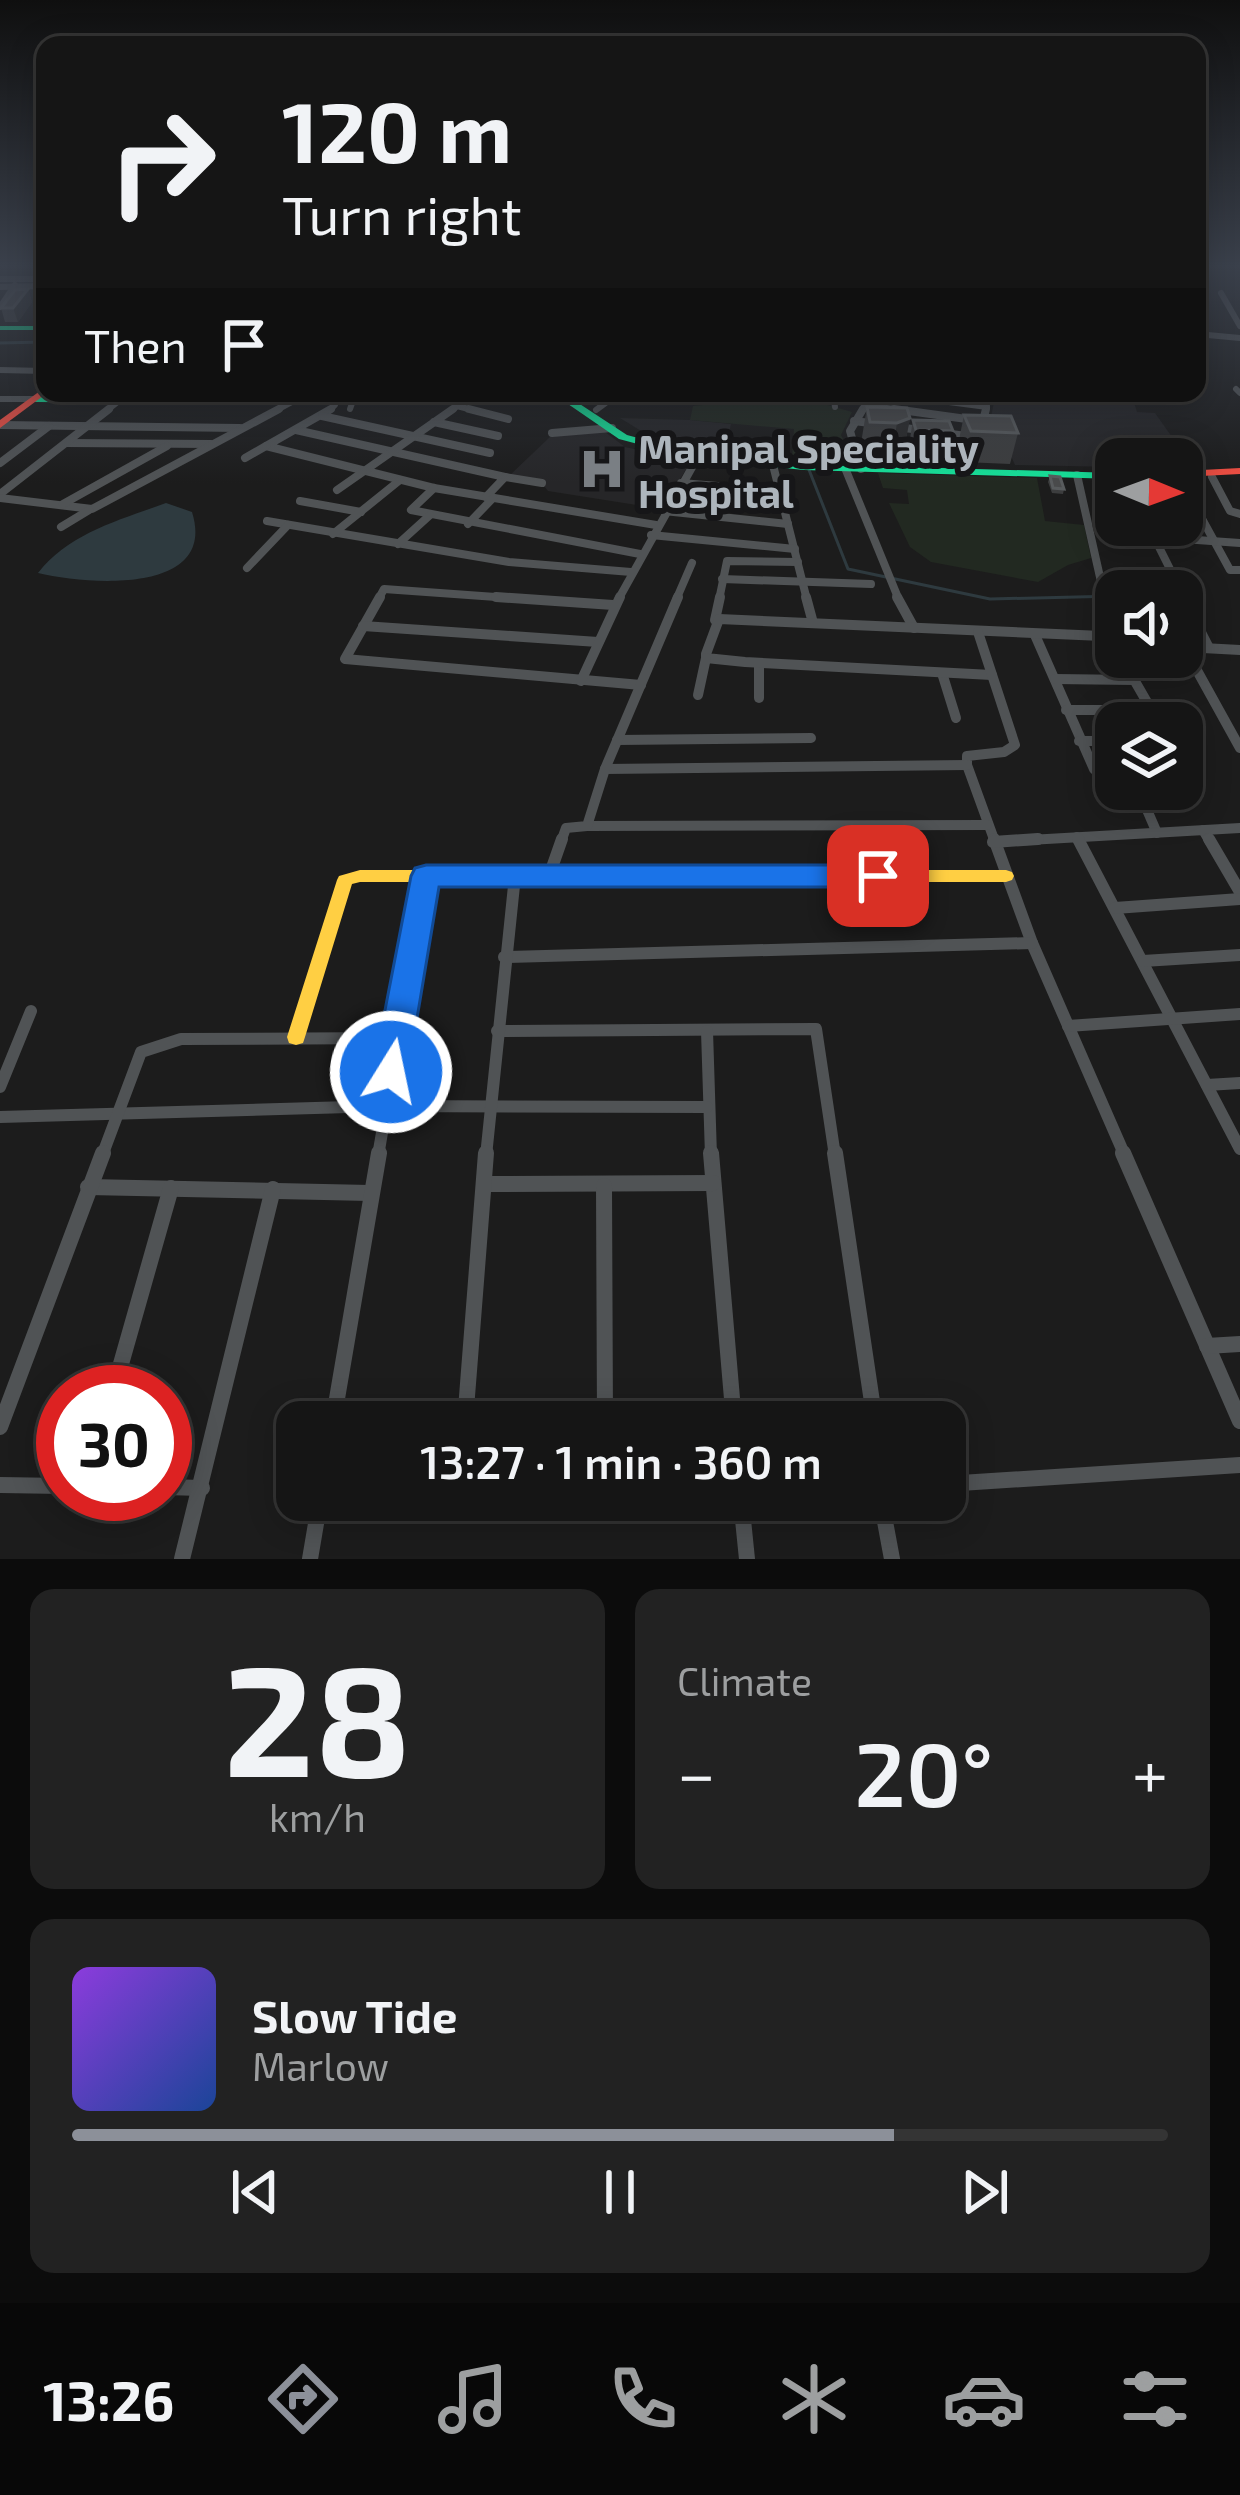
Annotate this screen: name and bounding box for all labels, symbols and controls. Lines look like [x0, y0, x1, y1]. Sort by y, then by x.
text: 120 m [282, 79, 512, 180]
icon: right [84, 84, 240, 240]
text: Turn right [282, 181, 522, 246]
icon: arrive [211, 312, 277, 378]
text: Then [84, 318, 187, 372]
place label: Manipal Speciality Hospital [638, 424, 979, 516]
north arrow [1095, 438, 1203, 546]
map controls [1095, 438, 1203, 810]
hospital icon: Manipal Speciality Hospital [577, 444, 627, 494]
button: sound [1095, 570, 1203, 678]
button: layers [1095, 702, 1203, 810]
pin [827, 825, 929, 927]
icon: arrive [845, 843, 911, 909]
position arrow [328, 1009, 454, 1135]
speed limit sign: 30 [36, 1365, 192, 1521]
text: 13:27 · 1 min · 360 m [420, 1434, 822, 1488]
text: 28 [224, 1621, 411, 1808]
text: Climate [677, 1657, 812, 1704]
text: 20° [854, 1717, 993, 1825]
text: − [677, 1732, 716, 1811]
text: + [1132, 1732, 1168, 1811]
text: km/h [269, 1793, 366, 1840]
text: Slow Tide [252, 1988, 457, 2042]
text: Marlow [252, 2042, 389, 2089]
icon: previous [222, 2159, 288, 2225]
icon: pause [587, 2159, 653, 2225]
icon: next [952, 2159, 1018, 2225]
icon: directions [261, 2357, 345, 2441]
icon: music [431, 2357, 515, 2441]
icon: phone [601, 2357, 685, 2441]
icon: climate [772, 2357, 856, 2441]
icon: car [942, 2357, 1026, 2441]
icon: filters [1113, 2357, 1197, 2441]
text: 13:26 [43, 2367, 174, 2432]

